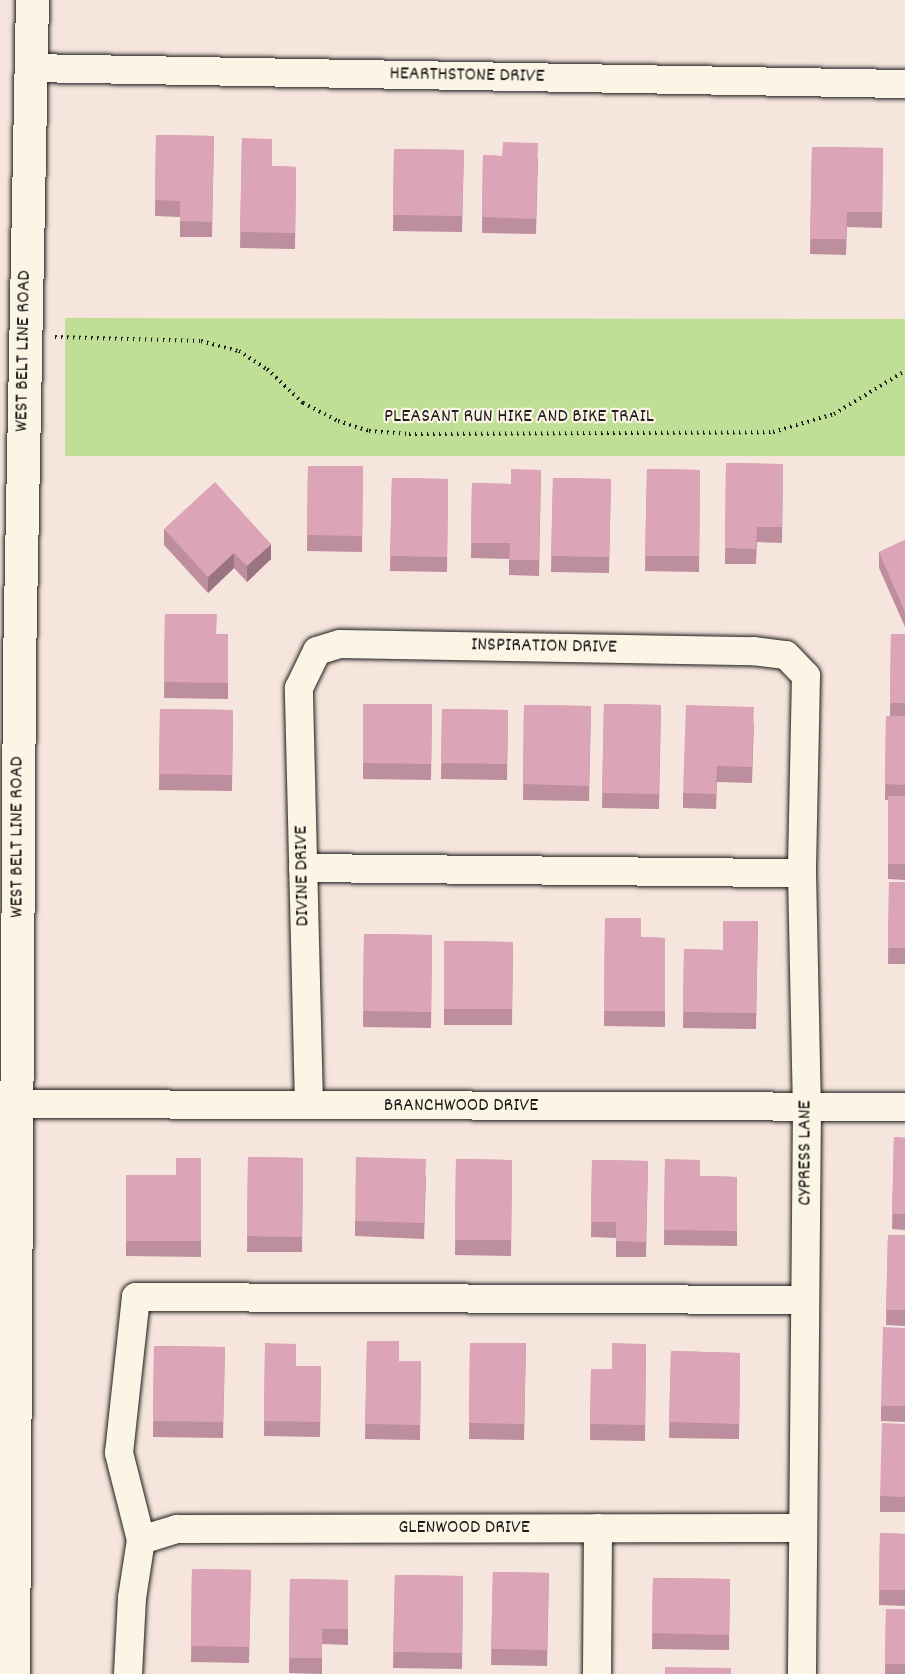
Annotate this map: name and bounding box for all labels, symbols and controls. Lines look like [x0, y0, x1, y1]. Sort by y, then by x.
street label: HEARTHSTONE DRIVE [389, 63, 545, 89]
street label: WEST BELT LINE ROAD [11, 270, 37, 432]
street label: PLEASANT RUN HIKE AND BIKE TRAIL [384, 405, 654, 429]
street label: INSPIRATION DRIVE [471, 634, 617, 660]
street label: WEST BELT LINE ROAD [6, 756, 30, 918]
street label: DIVINE DRIVE [290, 825, 316, 927]
street label: BRANCHWOOD DRIVE [384, 1094, 538, 1118]
street label: CYPRESS LANE [794, 1100, 818, 1206]
street label: GLENWOOD DRIVE [398, 1516, 530, 1540]

